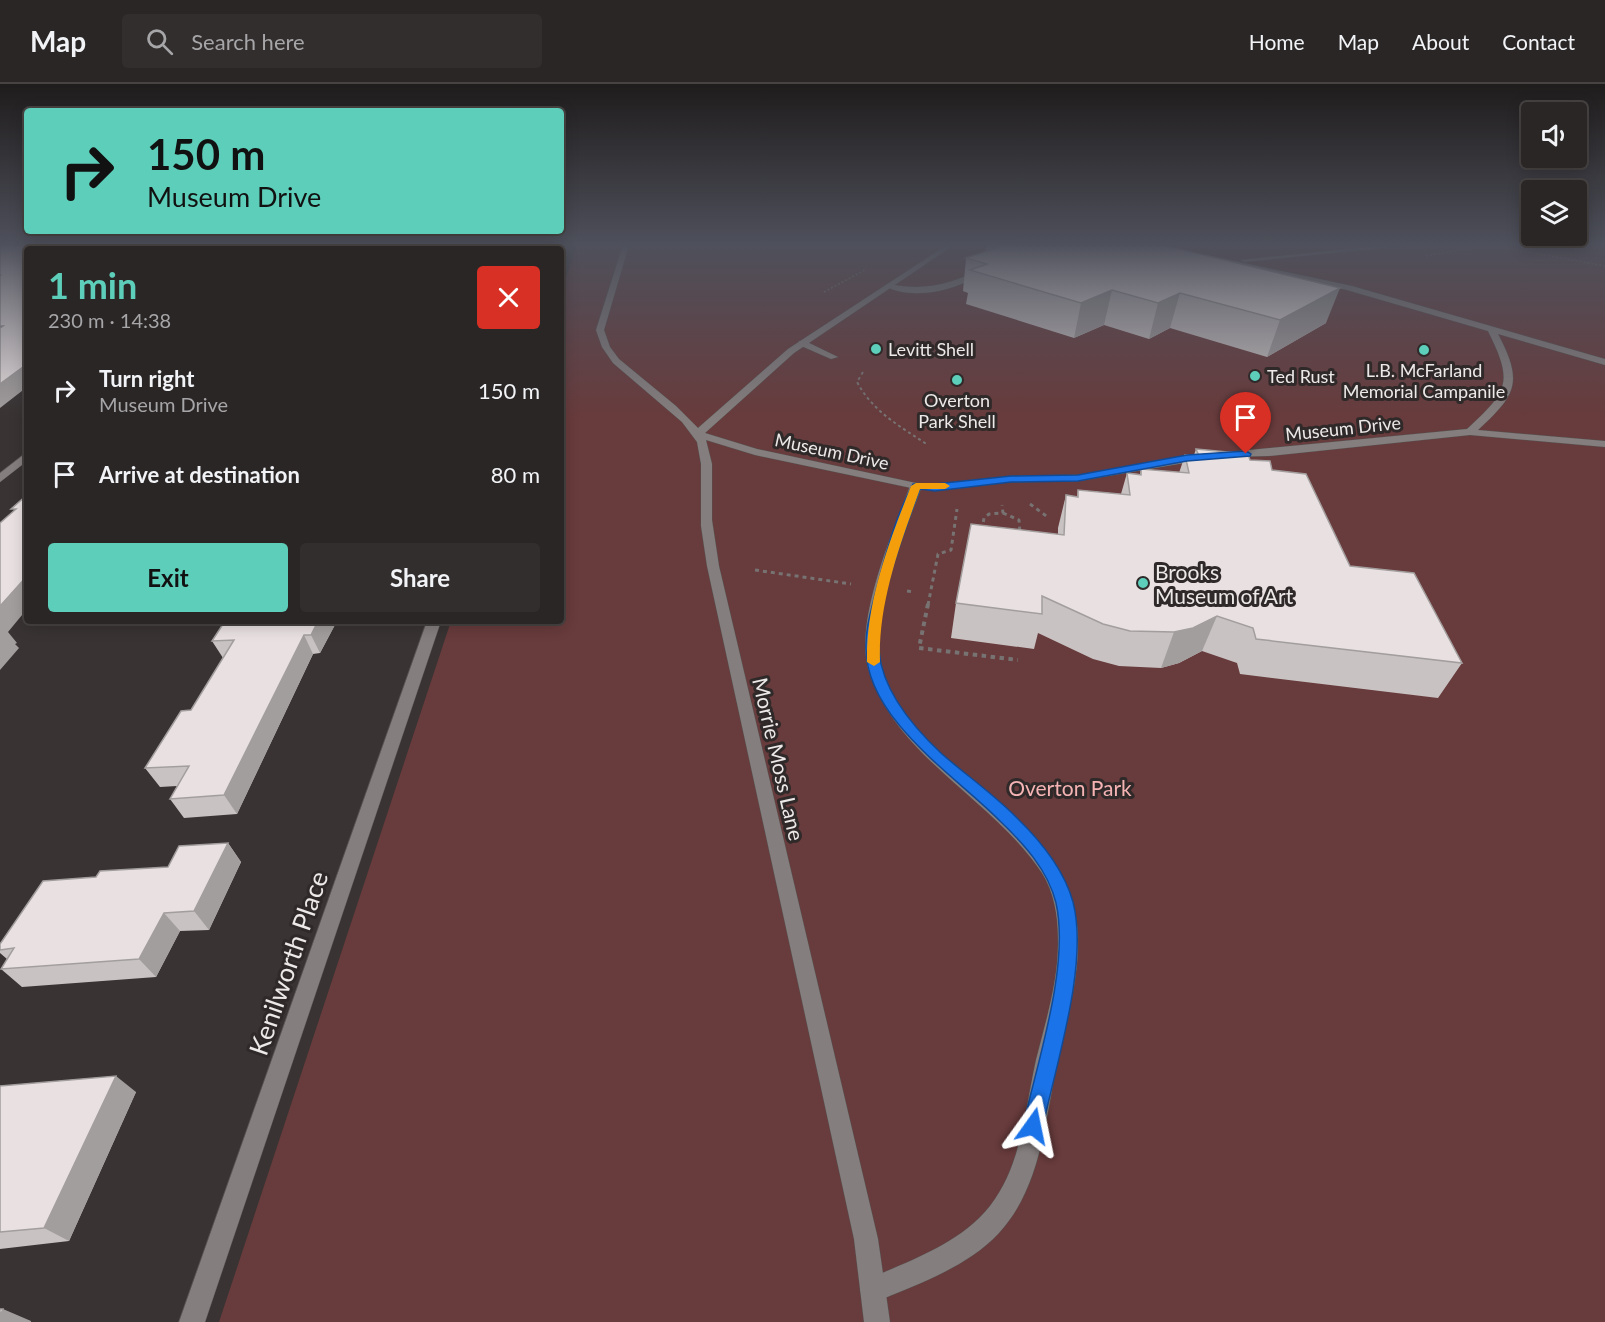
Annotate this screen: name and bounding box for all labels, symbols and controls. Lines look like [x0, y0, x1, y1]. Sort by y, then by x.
search box [122, 14, 542, 68]
text: Map [30, 24, 86, 58]
icon: search [143, 25, 176, 58]
text: Search here [191, 28, 305, 55]
text: Home [1249, 29, 1305, 54]
text: Map [1338, 29, 1379, 54]
text: About [1412, 29, 1469, 54]
text: Contact [1502, 29, 1575, 54]
map controls [1521, 102, 1587, 246]
button: sound [1521, 102, 1587, 168]
text: 150 m [147, 129, 265, 179]
icon: right [48, 132, 126, 210]
text: Museum Drive [147, 180, 321, 213]
button: layers [1521, 180, 1587, 246]
text: 1 min [48, 263, 137, 307]
button: close [477, 266, 540, 329]
text: 230 m · 14:38 [48, 308, 171, 332]
place label: Levitt Shell [888, 338, 974, 360]
marker: Levitt Shell [869, 342, 883, 356]
marker: L.B. McFarland Memorial Campanile [1417, 343, 1431, 357]
place label: L.B. McFarland Memorial Campanile [1343, 359, 1505, 402]
text: Turn right [99, 365, 194, 392]
place label: Ted Rust [1267, 365, 1335, 387]
marker: Ted Rust [1248, 369, 1262, 383]
marker: Overton Park Shell [950, 373, 964, 387]
icon: right [48, 374, 81, 407]
text: 150 m [478, 377, 540, 404]
place label: Overton Park Shell [918, 389, 996, 432]
text: Museum Drive [99, 392, 228, 416]
pin [1220, 392, 1271, 454]
icon: arrive [1229, 401, 1262, 434]
street label: Museum Drive [1284, 411, 1402, 445]
street label: Museum Drive [773, 428, 891, 474]
icon: arrive [48, 458, 81, 491]
text: Arrive at destination [99, 461, 300, 488]
text: 80 m [491, 461, 540, 488]
button: Exit [48, 543, 288, 612]
button: Share [300, 543, 540, 612]
place label: Brooks Museum of Art [1155, 559, 1294, 608]
marker: Brooks Museum of Art [1136, 576, 1150, 590]
street label: Morrie Moss Lane [748, 675, 810, 843]
park label: Overton Park [1008, 775, 1132, 800]
street label: Kenilworth Place [242, 867, 334, 1059]
position arrow [1001, 1094, 1065, 1158]

